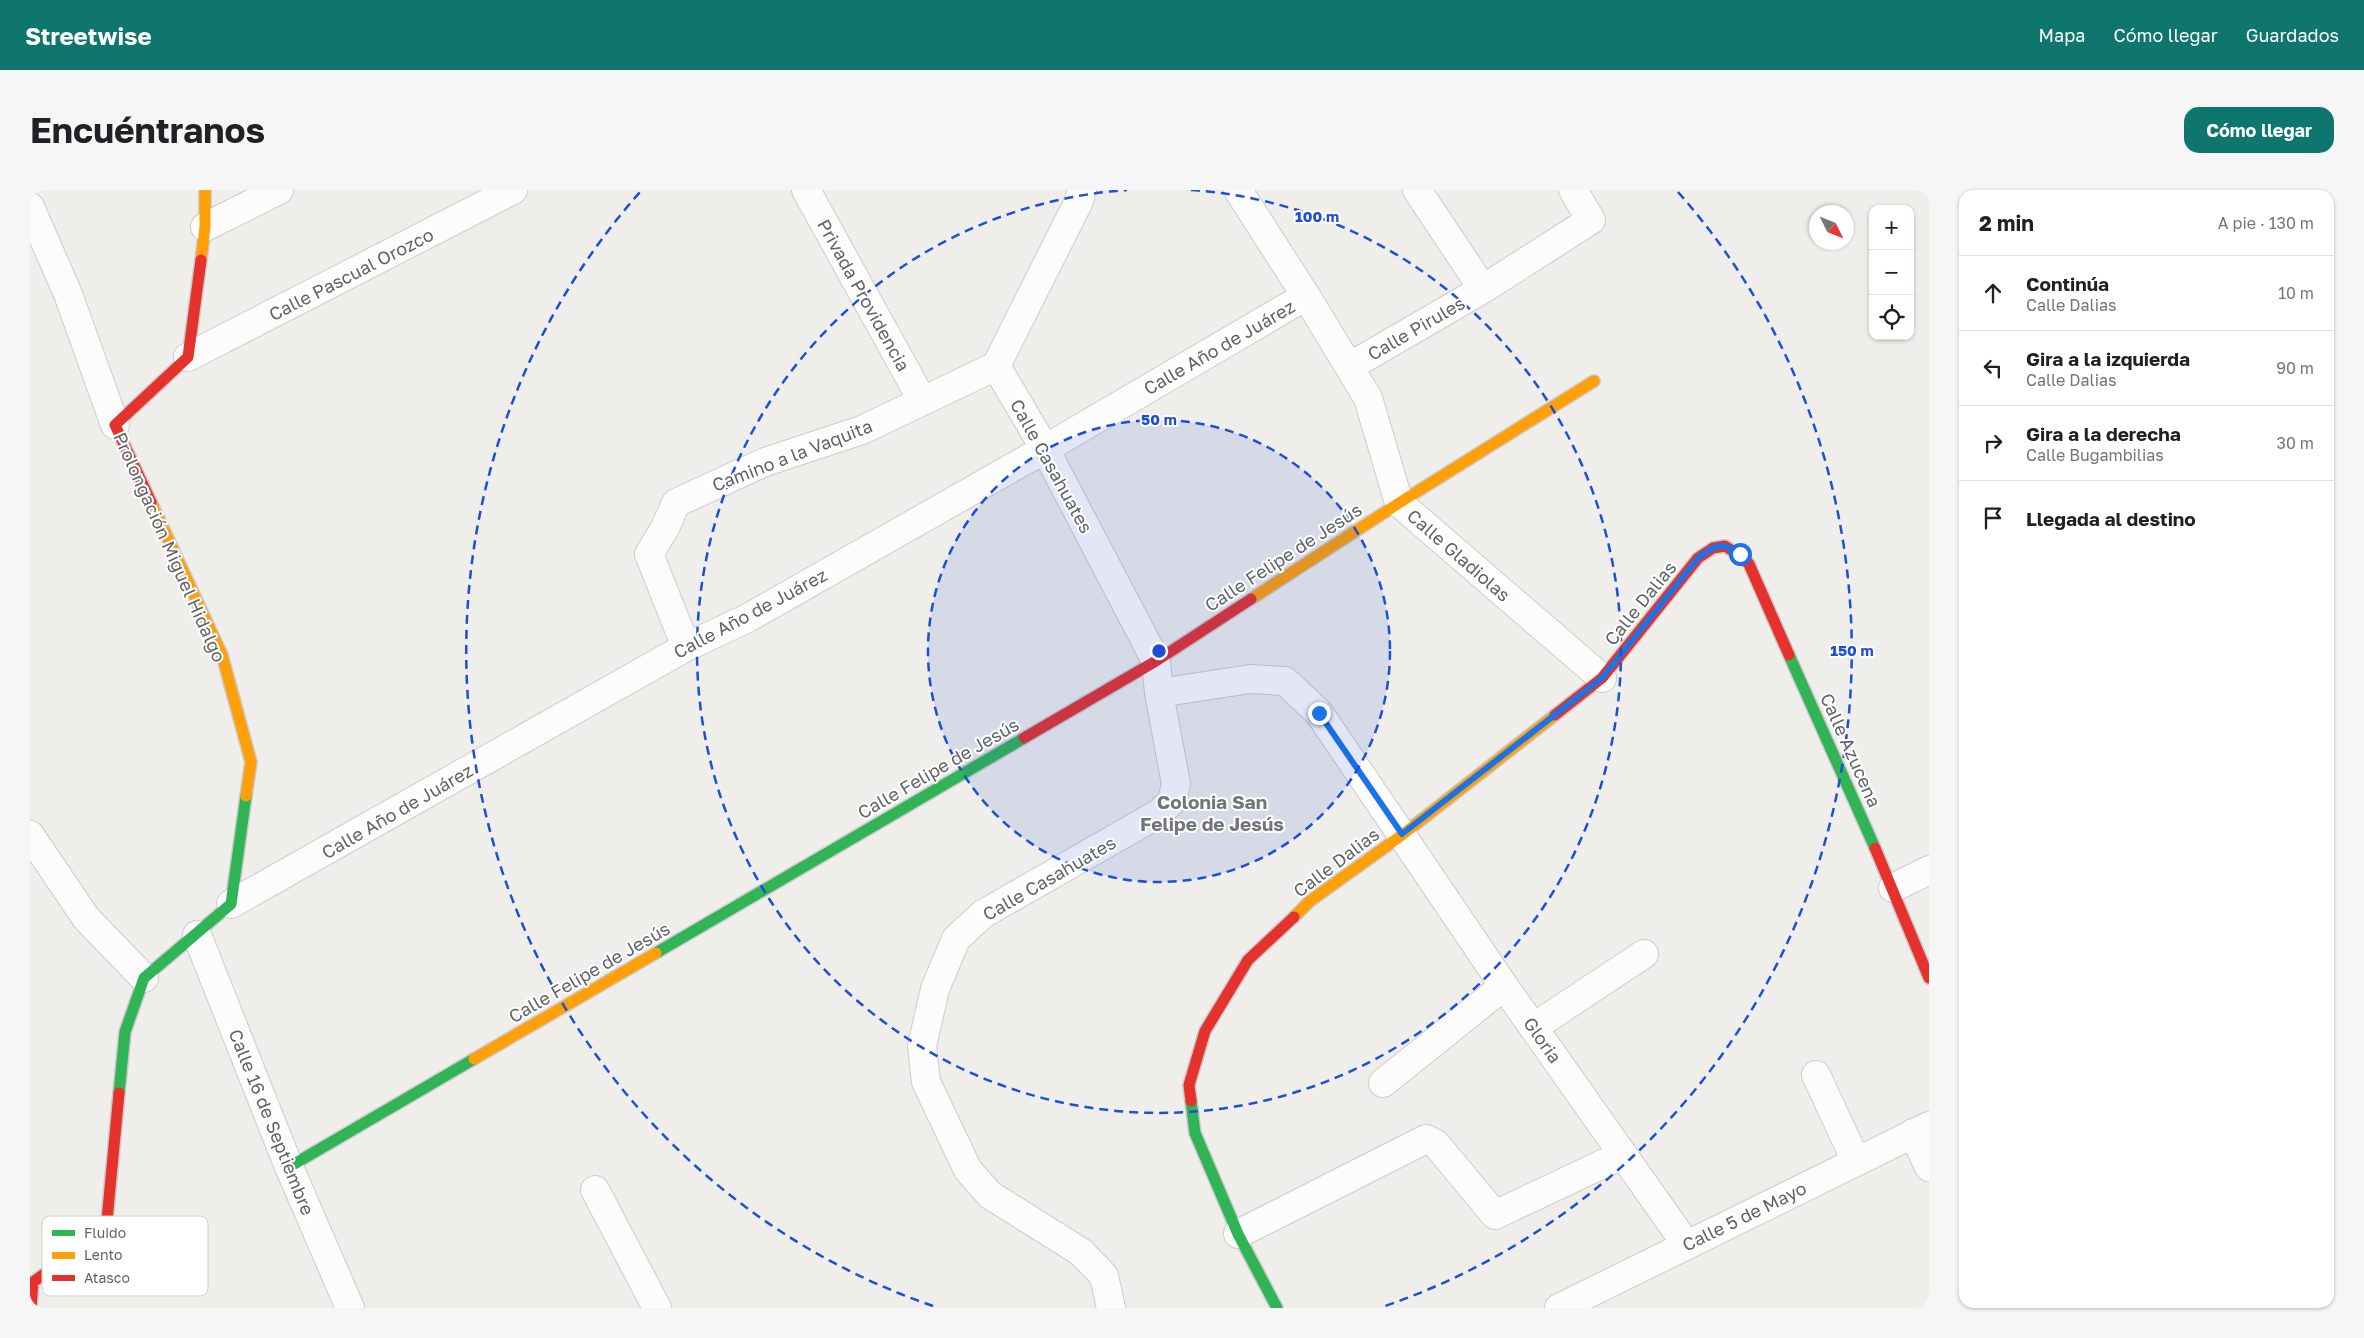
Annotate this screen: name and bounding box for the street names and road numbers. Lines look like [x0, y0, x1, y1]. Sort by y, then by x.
street label: Privada Providencia [813, 215, 915, 375]
street label: Calle Pascual Orozco [265, 223, 437, 325]
street label: Calle Pirules [1363, 291, 1469, 365]
street label: Calle Año de Juárez [1140, 295, 1298, 399]
street label: Calle Casahuates [1006, 395, 1098, 537]
street label: Camino a la Vaquita [709, 414, 875, 496]
street label: Prolongación Miguel Hidalgo [109, 429, 231, 665]
street label: Calle Felipe de Jesús [1200, 498, 1366, 616]
street label: Calle Gladiolas [1403, 504, 1515, 606]
street label: Calle Dalias [1599, 557, 1681, 649]
street label: Calle Año de Juárez [670, 563, 830, 663]
street label: Calle Azucena [1816, 690, 1886, 810]
street label: Calle Felipe de Jesús [853, 713, 1023, 823]
street label: Calle Año de Juárez [318, 759, 476, 863]
street label: Calle Dalias [1289, 823, 1383, 901]
street label: Calle Casahuates [979, 831, 1119, 925]
street label: Calle Felipe de Jesús [504, 917, 674, 1027]
street label: Gloria [1519, 1013, 1567, 1067]
street label: Calle 16 de Septiembre [225, 1026, 319, 1218]
street label: Calle 5 de Mayo [1678, 1176, 1810, 1256]

